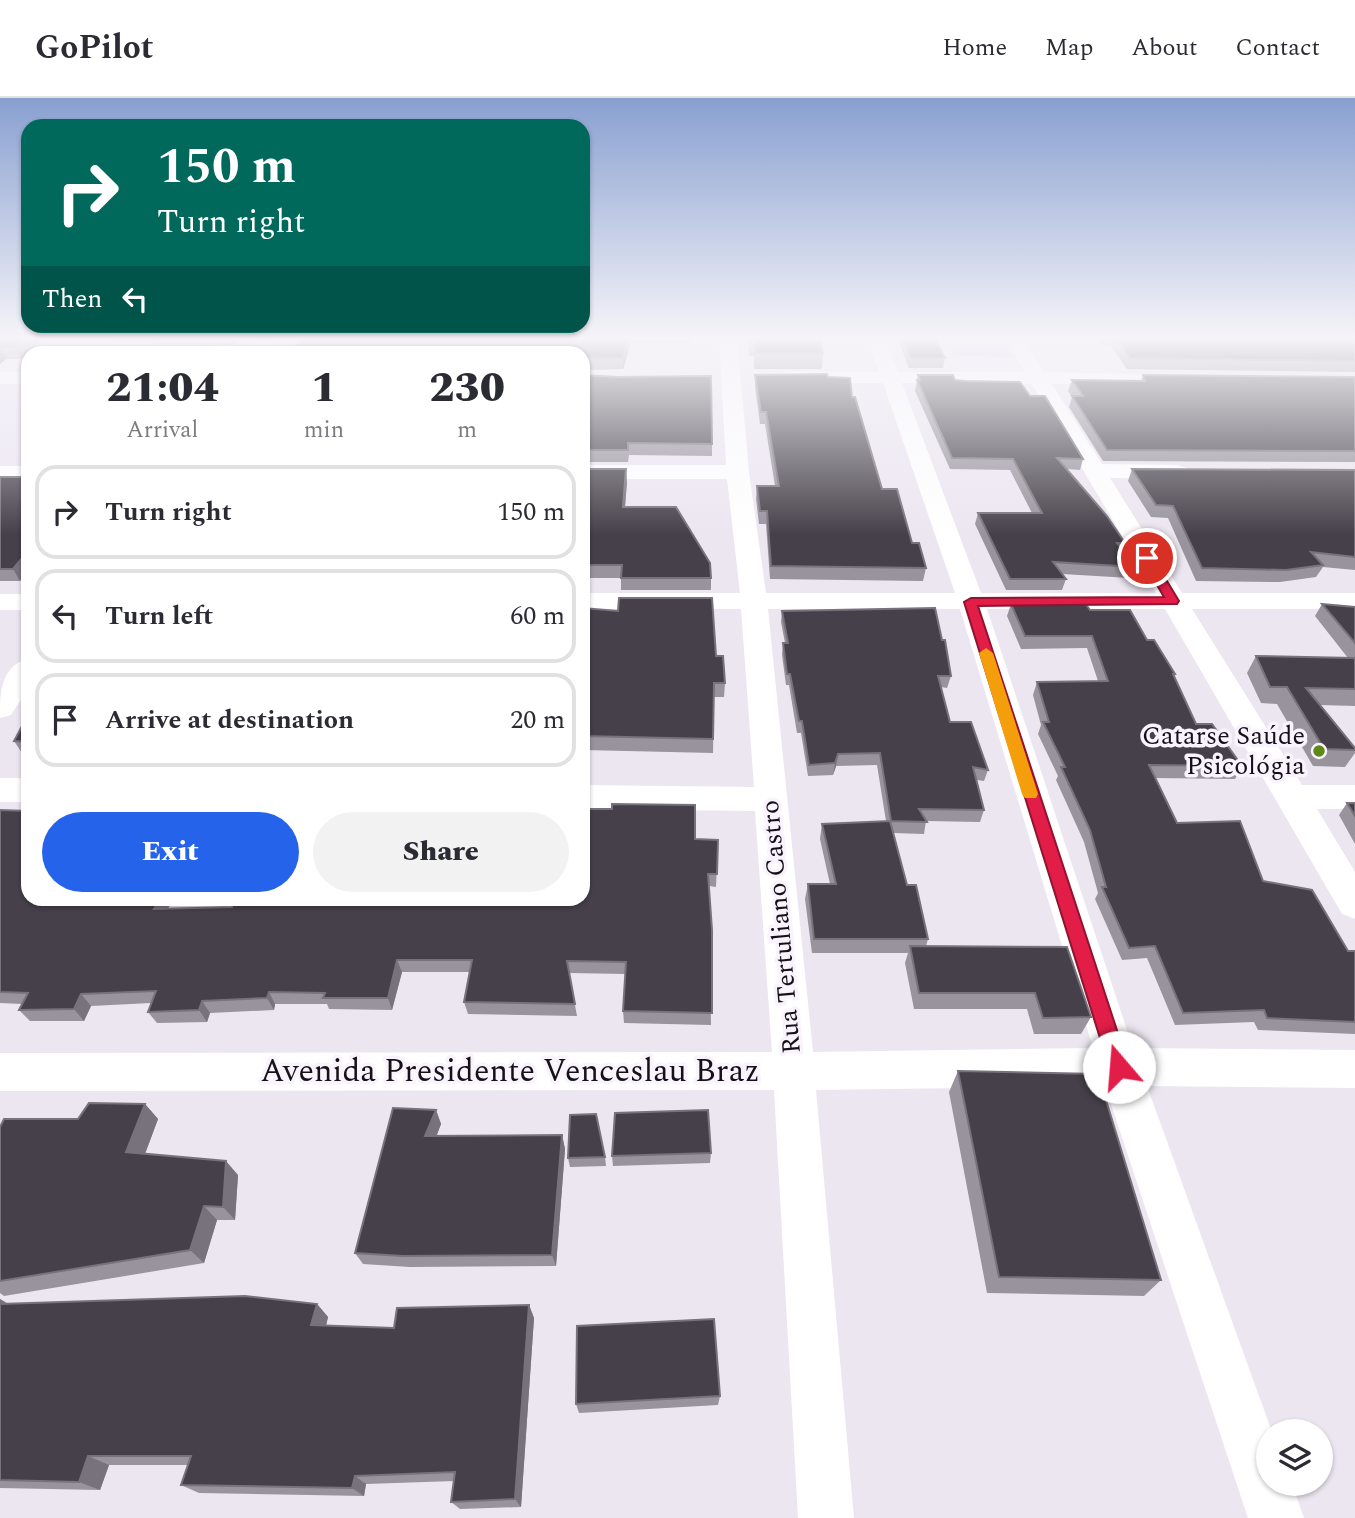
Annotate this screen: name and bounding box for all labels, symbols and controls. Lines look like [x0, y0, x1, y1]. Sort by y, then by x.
text: GoPilot [35, 23, 154, 73]
text: Home [942, 30, 1007, 66]
text: Map [1045, 30, 1093, 66]
text: About [1131, 30, 1197, 66]
text: Contact [1235, 30, 1320, 66]
text: 150 m [157, 130, 296, 205]
icon: right [42, 147, 133, 238]
text: Turn right [157, 198, 305, 247]
text: Then [42, 279, 102, 319]
icon: left [116, 280, 154, 318]
text: 21:04 [106, 357, 219, 420]
text: 1 [311, 357, 337, 420]
text: 230 [429, 357, 505, 420]
text: Arrival [127, 413, 198, 448]
text: min [304, 413, 344, 448]
text: m [457, 413, 477, 448]
text: Turn right [105, 492, 232, 532]
text: 150 m [497, 492, 565, 532]
icon: right [46, 493, 84, 531]
pin [1117, 528, 1177, 588]
icon: arrive [1128, 539, 1166, 577]
text: Turn left [105, 596, 213, 636]
text: 60 m [510, 596, 565, 636]
icon: left [46, 597, 84, 635]
text: Arrive at destination [105, 700, 354, 740]
text: 20 m [510, 700, 565, 740]
icon: arrive [46, 701, 84, 739]
place label: Catarse Saúde Psicológia [1142, 716, 1305, 786]
marker: Catarse Saúde Psicológia [1311, 743, 1327, 759]
street label: Rua Tertuliano Castro [750, 799, 812, 1055]
button: Exit [42, 812, 299, 892]
button: Share [313, 812, 569, 892]
position arrow [1082, 1030, 1156, 1104]
street label: Avenida Presidente Venceslau Braz [260, 1047, 760, 1096]
map controls [1256, 1419, 1333, 1496]
button: layers [1256, 1419, 1333, 1496]

